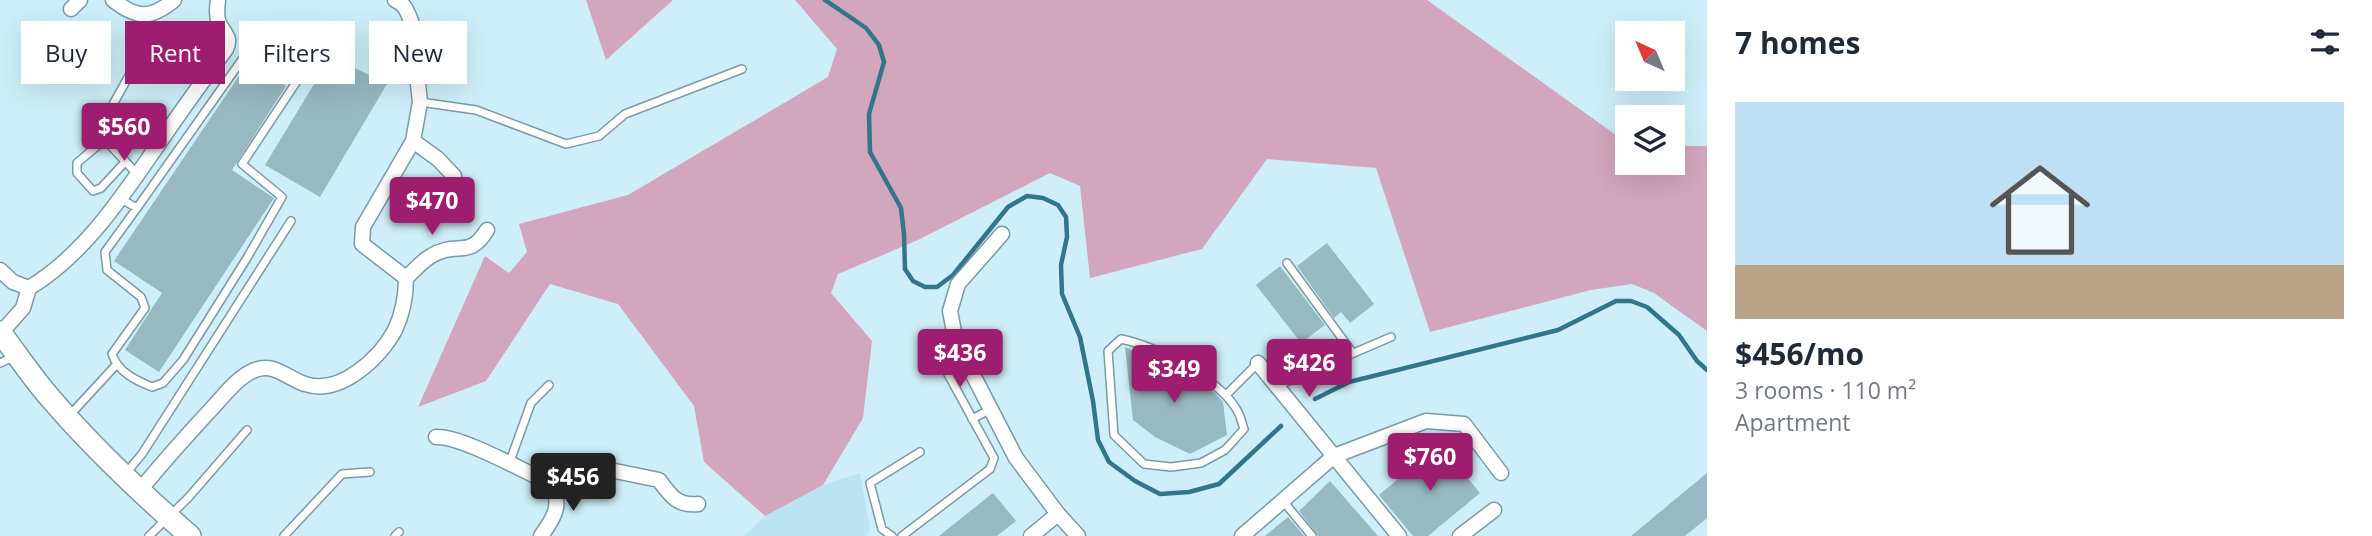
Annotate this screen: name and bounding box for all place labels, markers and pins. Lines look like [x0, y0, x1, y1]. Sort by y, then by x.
pin: $560 [83, 104, 165, 163]
pin: $470 [391, 177, 473, 237]
pin: $436 [919, 330, 1001, 389]
pin: $426 [1268, 340, 1350, 399]
pin: $349 [1133, 346, 1215, 405]
pin: $760 [1389, 434, 1471, 493]
pin: $456 [532, 454, 614, 513]

